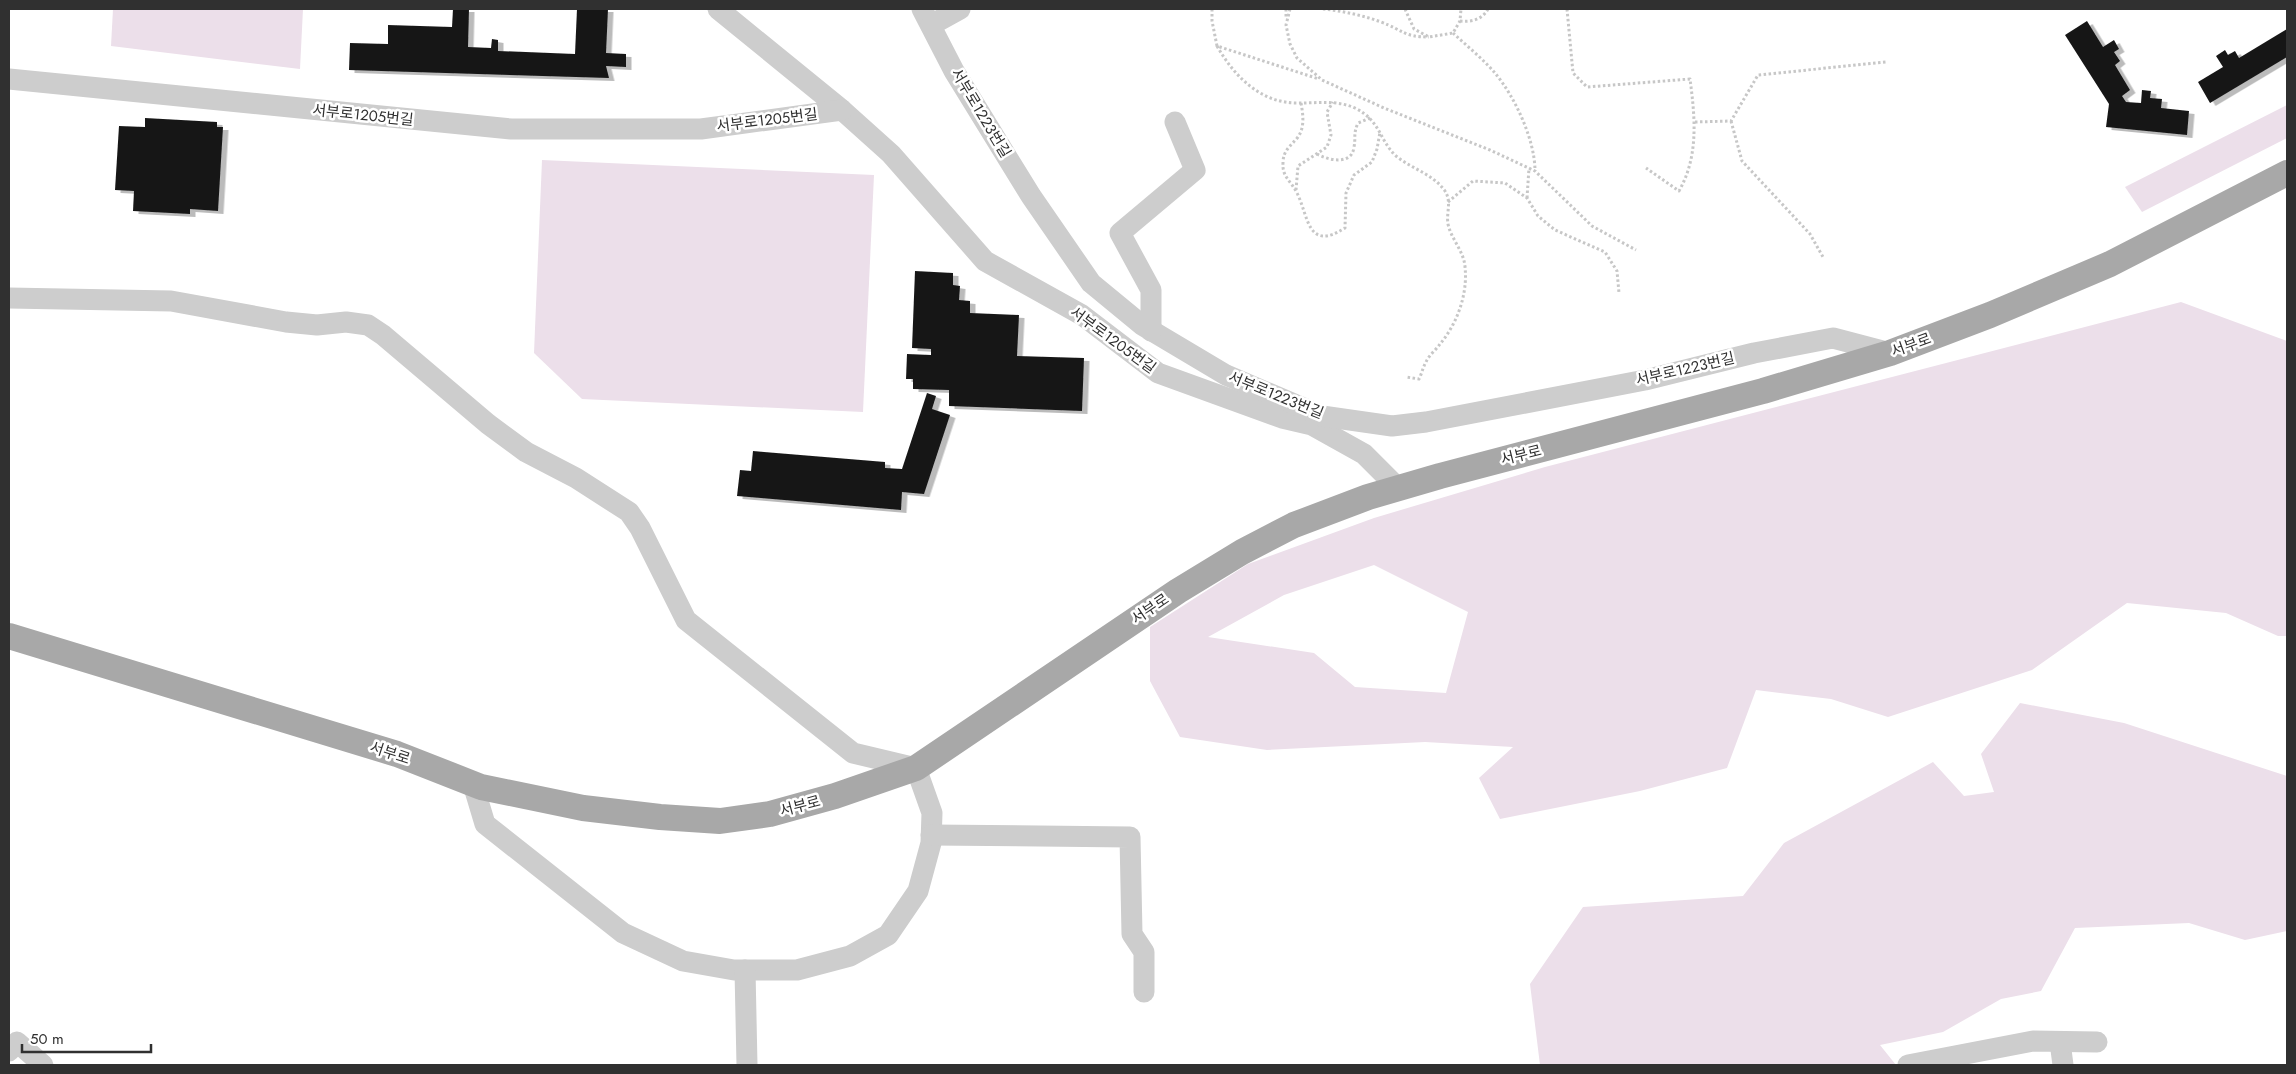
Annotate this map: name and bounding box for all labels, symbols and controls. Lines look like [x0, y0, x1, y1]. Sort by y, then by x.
street label: 서부로1223번길 [946, 64, 1016, 162]
street label: 서부로1205번길 [311, 99, 415, 131]
street label: 서부로1205번길 [715, 103, 819, 137]
street label: 서부로1205번길 [1065, 301, 1161, 379]
street label: 서부로 [1888, 328, 1934, 362]
street label: 서부로1223번길 [1633, 347, 1737, 391]
street label: 서부로1223번길 [1225, 366, 1327, 424]
street label: 서부로 [1498, 439, 1544, 471]
street label: 서부로 [1127, 588, 1173, 630]
street label: 서부로 [367, 736, 413, 770]
street label: 서부로 [777, 790, 823, 822]
scale bar [22, 1022, 151, 1054]
text: 50 m [30, 1028, 64, 1050]

